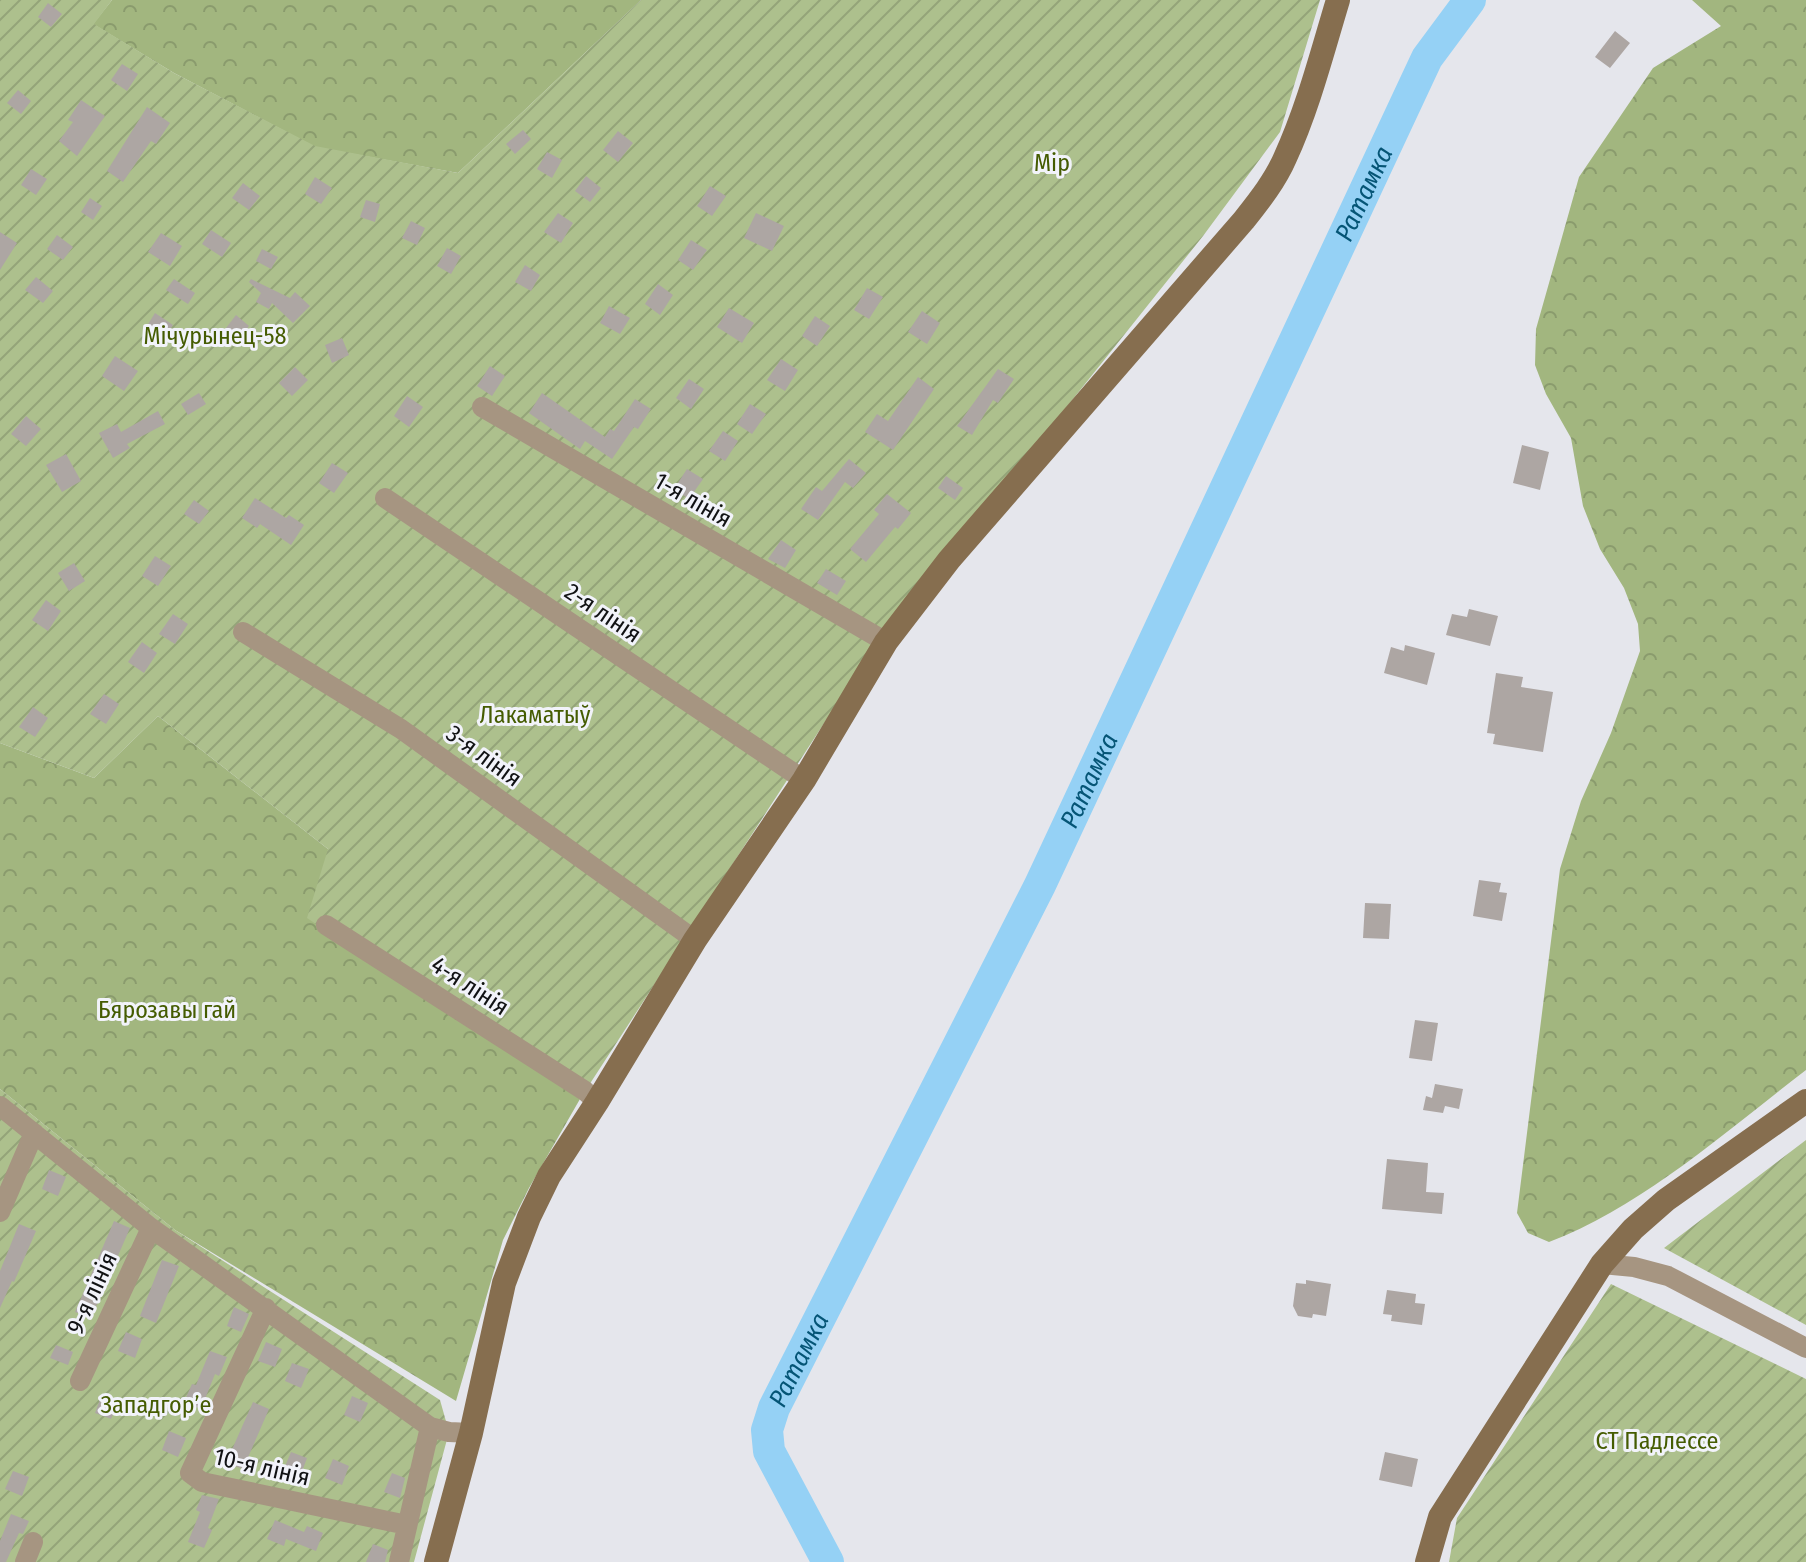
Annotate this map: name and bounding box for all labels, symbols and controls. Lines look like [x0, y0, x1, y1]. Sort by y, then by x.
water label: Ратамка [1328, 141, 1399, 246]
park label: Мір [1034, 149, 1070, 177]
park label: Мічурынец-58 [144, 322, 286, 350]
street label: 1-я лінія [649, 467, 737, 533]
street label: 2-я лінія [560, 577, 646, 649]
park label: Лакаматыў [480, 701, 591, 729]
street label: 3-я лінія [441, 719, 527, 793]
water label: Ратамка [1053, 728, 1124, 833]
street label: 4-я лінія [426, 951, 514, 1021]
park label: Бярозавы гай [98, 996, 236, 1024]
street label: 9-я лінія [61, 1248, 123, 1338]
water label: Ратамка [762, 1308, 835, 1412]
park label: Западгорʼе [101, 1391, 211, 1419]
park label: СТ Падлессе [1596, 1427, 1718, 1455]
street label: 10-я лінія [212, 1442, 312, 1492]

